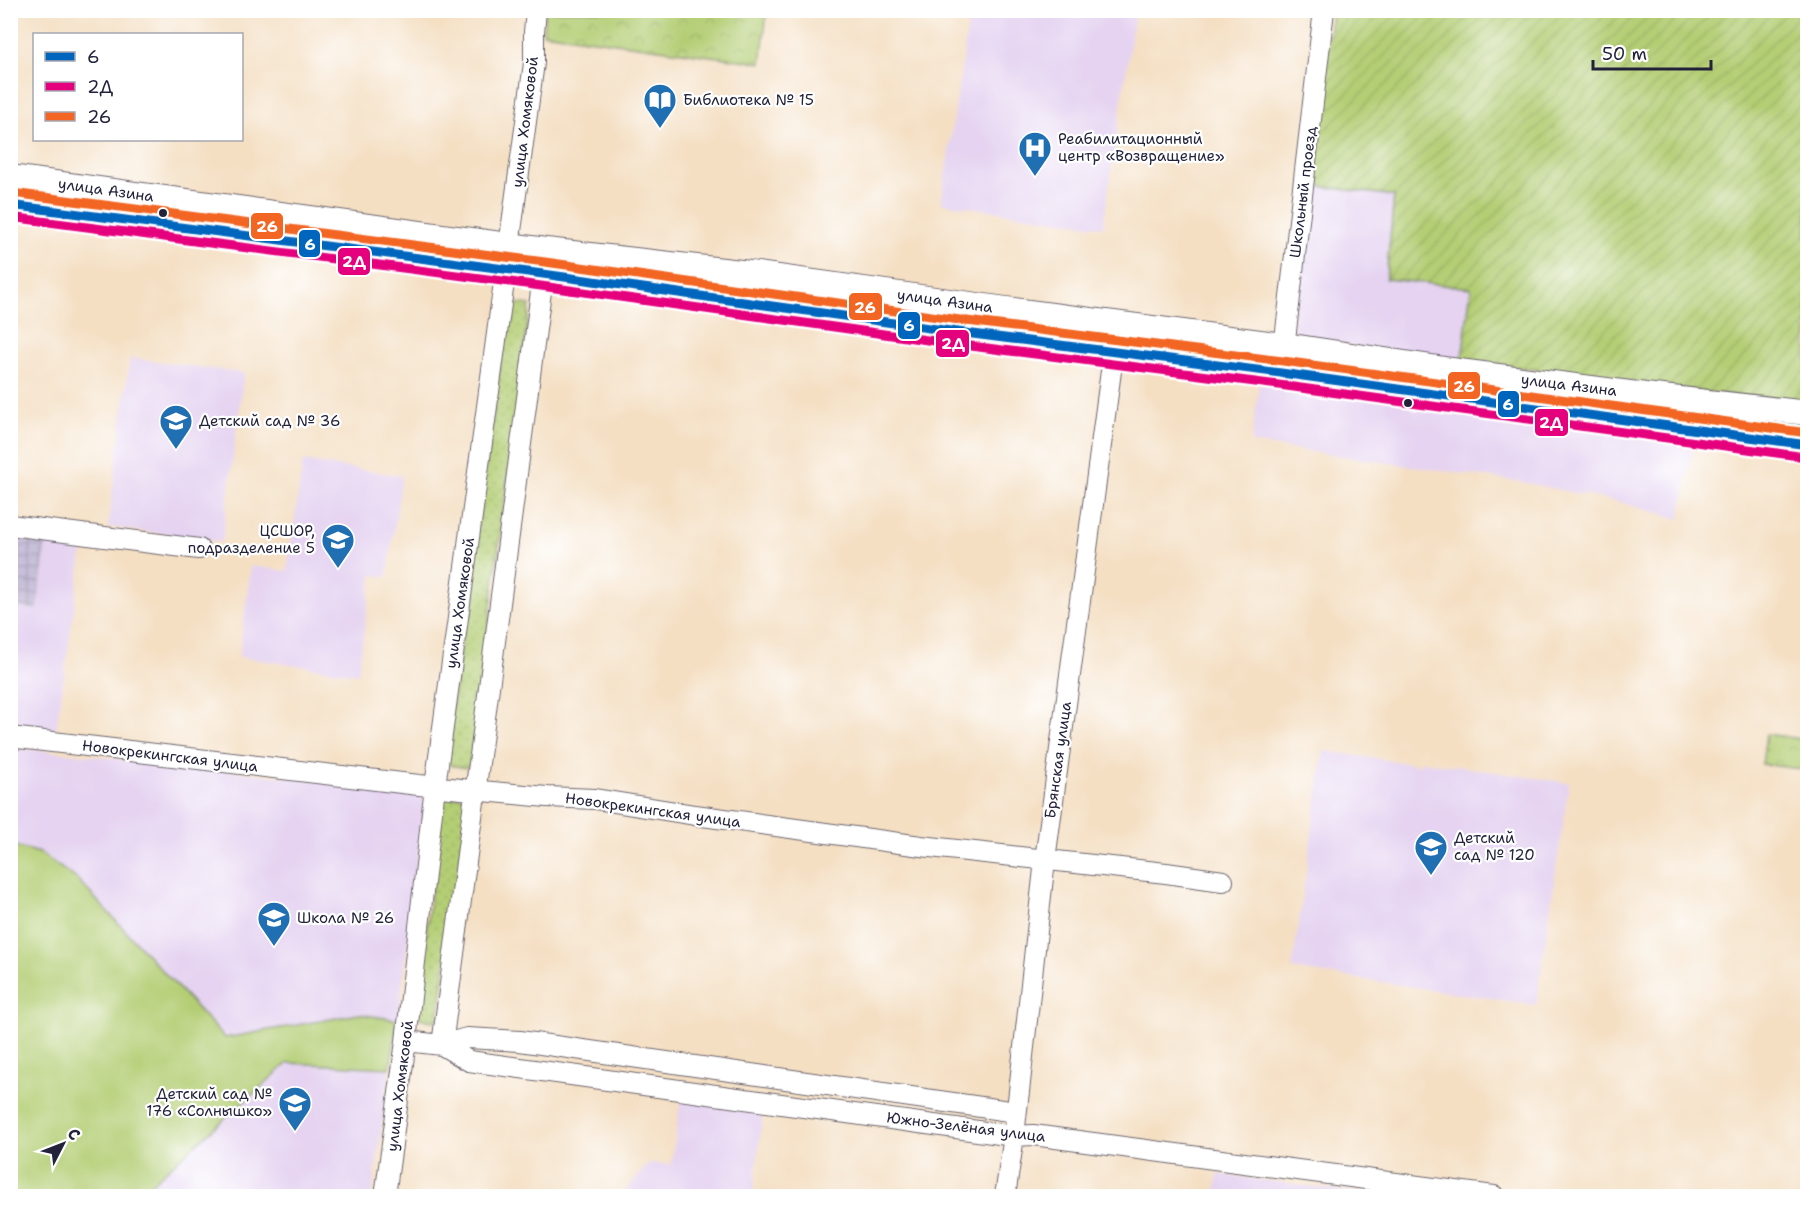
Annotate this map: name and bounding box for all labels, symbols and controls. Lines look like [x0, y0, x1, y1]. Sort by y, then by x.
legend [33, 33, 243, 141]
scale bar [1593, 33, 1712, 71]
text: 50 m [1602, 42, 1647, 66]
text: 6 [87, 45, 100, 69]
street label: улица Хомяковой [507, 55, 543, 189]
text: 2Д [87, 75, 114, 99]
library icon: Библиотека № 15 [642, 82, 678, 129]
place label: Библиотека № 15 [683, 90, 814, 110]
text: 26 [87, 105, 111, 129]
street label: Школьный проезд [1285, 124, 1321, 259]
place label: Реабилитационный центр «Возвращение» [1058, 129, 1224, 166]
hospital icon: Реабилитационный центр «Возвращение» [1017, 130, 1053, 177]
street label: улица Азина [57, 173, 156, 207]
unlabelled marker [157, 207, 169, 219]
line badge: 26 [250, 212, 284, 240]
text: 26 [256, 216, 278, 237]
line badge: 6 [298, 229, 321, 258]
text: 6 [304, 234, 316, 255]
line badge: 2Д [337, 247, 371, 276]
text: 2Д [342, 251, 366, 272]
street label: улица Азина [896, 284, 995, 318]
line badge: 26 [848, 292, 883, 321]
text: 26 [854, 297, 876, 318]
line badge: 6 [897, 311, 921, 340]
text: 6 [903, 315, 915, 336]
line badge: 2Д [935, 329, 970, 358]
text: 2Д [941, 333, 965, 354]
street label: улица Азина [1520, 369, 1619, 401]
line badge: 26 [1447, 371, 1481, 400]
text: 26 [1453, 376, 1475, 397]
line badge: 6 [1497, 390, 1520, 418]
text: 6 [1502, 394, 1514, 415]
unlabelled marker [1402, 397, 1414, 409]
school or university icon: Детский сад № 36 [158, 403, 194, 450]
line badge: 2Д [1534, 408, 1569, 437]
place label: Детский сад № 36 [199, 411, 340, 431]
text: 2Д [1539, 412, 1563, 433]
place label: ЦСШОР, подразделение 5 [188, 521, 315, 558]
school or university icon: ЦСШОР, подразделение 5 [320, 522, 356, 569]
street label: улица Хомяковой [441, 536, 479, 670]
street label: Брянская улица [1040, 699, 1076, 820]
street label: Новокрекингская улица [81, 735, 260, 777]
street label: Новокрекингская улица [564, 788, 743, 832]
place label: Детский сад № 120 [1454, 828, 1535, 865]
school or university icon: Детский сад № 120 [1413, 829, 1449, 876]
school or university icon: Школа № 26 [256, 900, 292, 947]
place label: Школа № 26 [297, 908, 394, 928]
street label: улица Хомяковой [382, 1019, 418, 1153]
place label: Детский сад № 176 «Солнышко» [146, 1084, 272, 1121]
school or university icon: Детский сад № 176 «Солнышко» [277, 1085, 313, 1132]
street label: Южно-Зелёная улица [886, 1107, 1047, 1147]
north arrow [33, 1114, 93, 1174]
text: С [63, 1124, 85, 1145]

